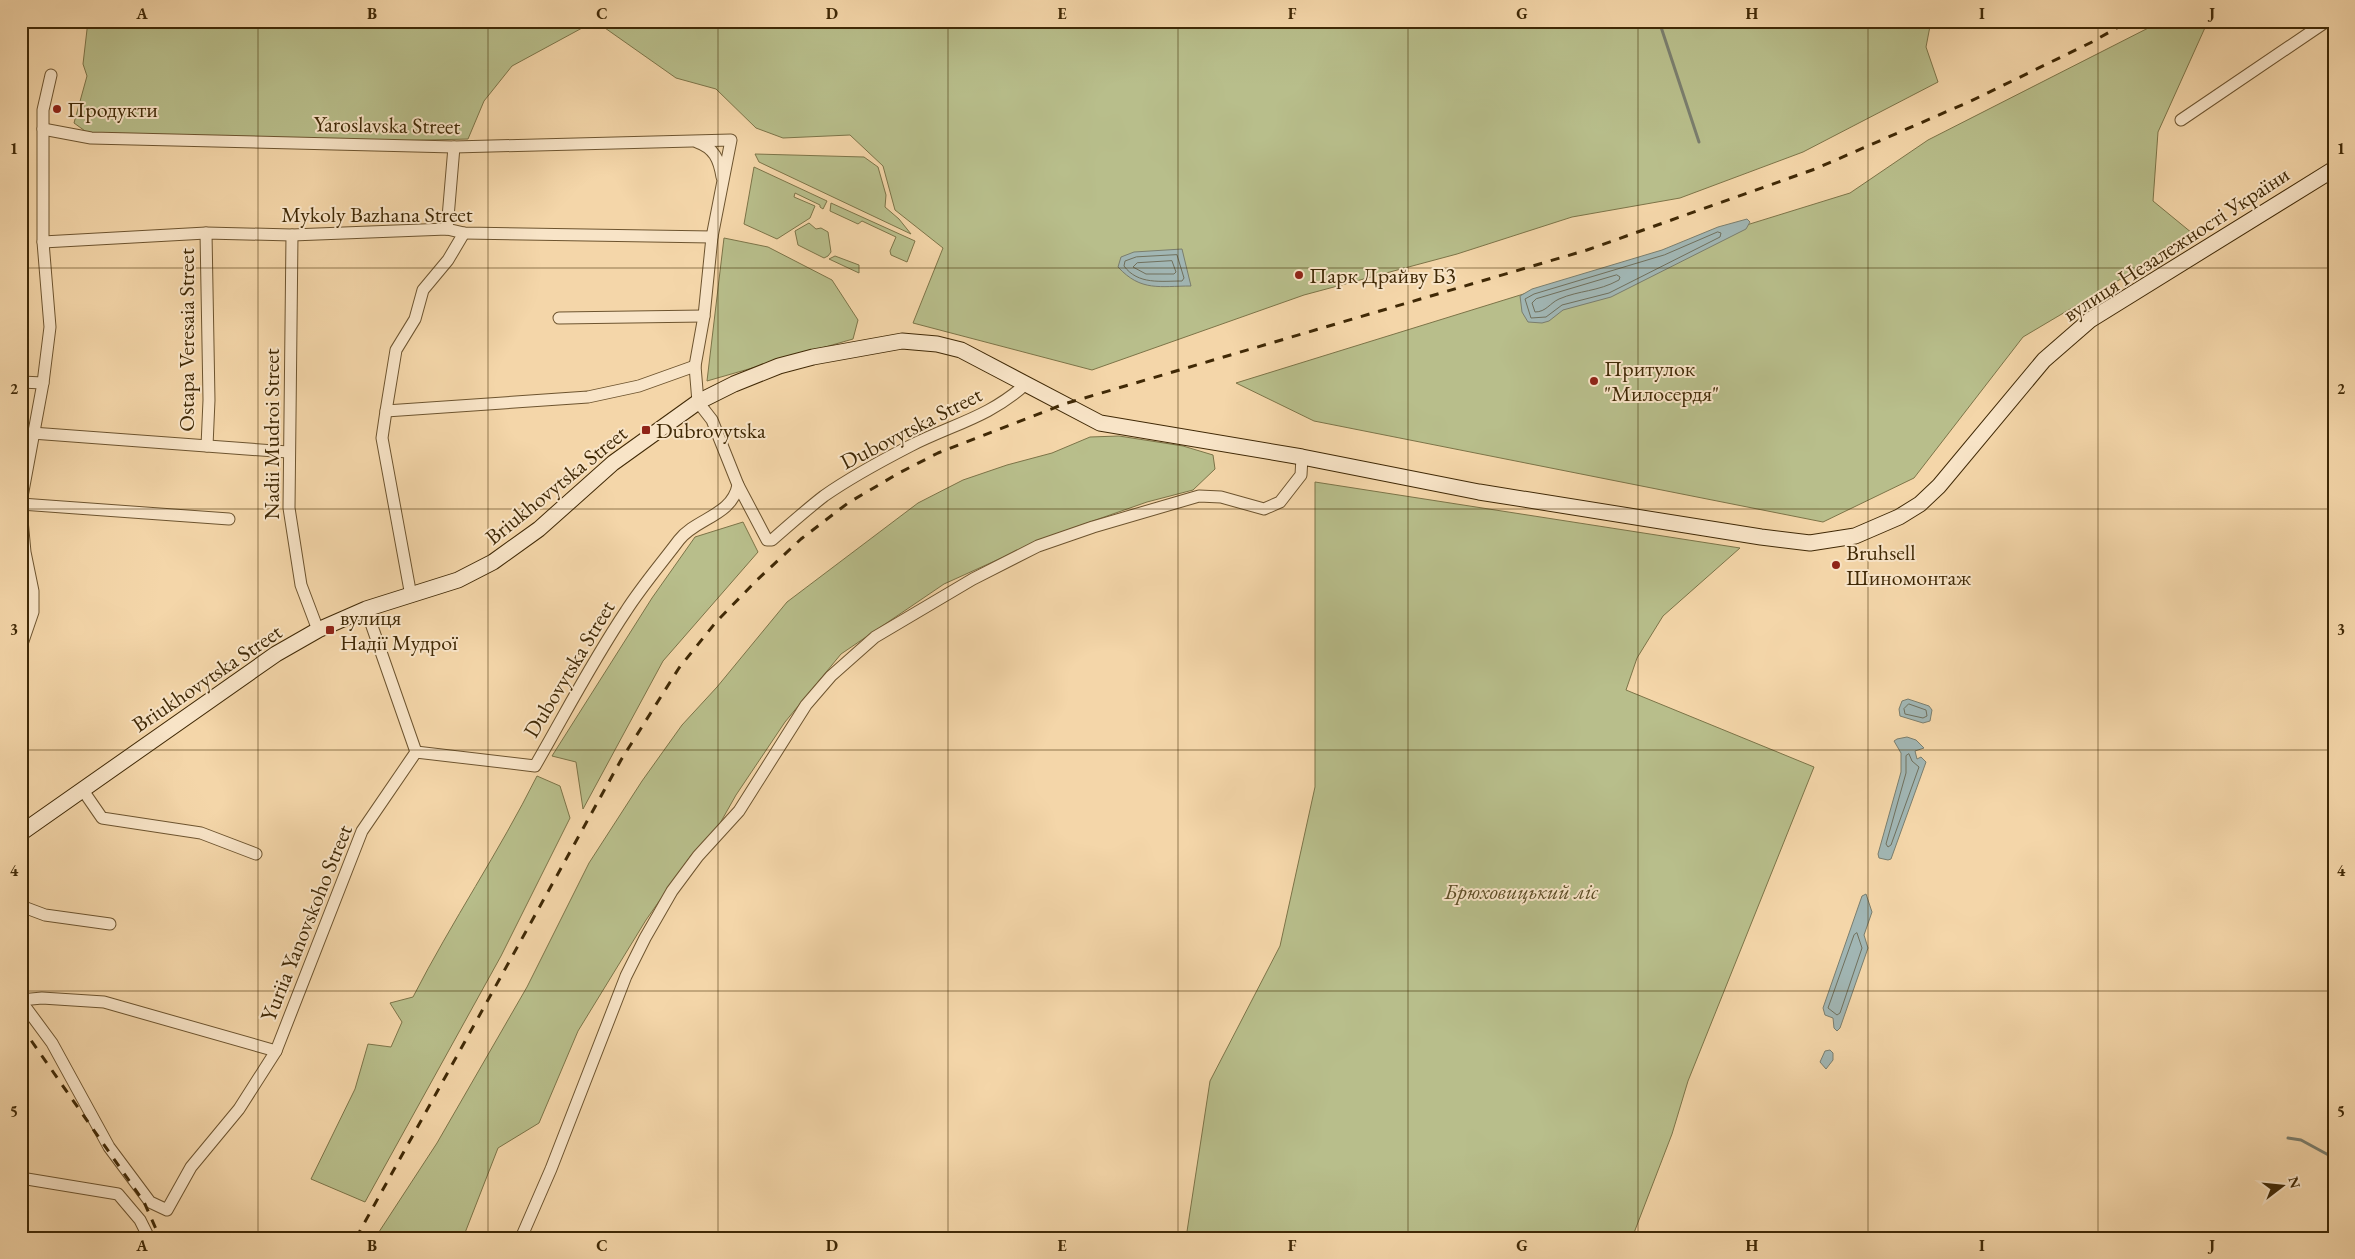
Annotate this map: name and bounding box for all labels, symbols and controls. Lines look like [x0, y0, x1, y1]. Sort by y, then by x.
text: A [135, 3, 148, 24]
text: B [367, 3, 377, 24]
text: C [596, 3, 608, 24]
text: D [826, 3, 838, 24]
text: E [1057, 3, 1067, 24]
text: F [1288, 3, 1297, 24]
text: G [1516, 3, 1528, 24]
text: H [1746, 3, 1759, 24]
text: I [1979, 3, 1985, 24]
text: J [2207, 3, 2215, 24]
place label: Продукти [67, 95, 158, 124]
marker: Продукти [51, 103, 63, 115]
street label: Yaroslavska Street [313, 109, 461, 141]
text: 1 [10, 138, 18, 159]
text: 1 [2337, 138, 2345, 159]
street label: вулиця Незалежності України [2057, 160, 2295, 328]
street label: Mykoly Bazhana Street [281, 200, 473, 229]
street label: Ostapa Veresaia Street [172, 248, 201, 432]
place label: Парк Драйву Б3 [1309, 261, 1456, 290]
marker: Парк Драйву Б3 [1293, 269, 1305, 281]
street label: Nadii Mudroi Street [257, 348, 286, 520]
place label: Притулок "Милосердя" [1604, 354, 1719, 408]
marker: Притулок "Милосердя" [1588, 375, 1600, 387]
text: 2 [10, 378, 19, 399]
text: 2 [2337, 378, 2346, 399]
street label: Dubovytska Street [835, 380, 987, 476]
place label: Dubrovytska [656, 416, 766, 445]
street label: Briukhovytska Street [479, 419, 633, 551]
marker: Dubrovytska [640, 424, 652, 436]
place label: Bruhsell Шиномонтаж [1846, 538, 1972, 592]
marker: Bruhsell Шиномонтаж [1830, 559, 1842, 571]
street label: Dubovytska Street [517, 595, 621, 743]
place label: вулиця Надії Мудрої [340, 603, 458, 657]
street label: Briukhovytska Street [127, 617, 288, 739]
text: 3 [10, 619, 18, 640]
text: 3 [2337, 619, 2345, 640]
marker: вулиця Надії Мудрої [324, 624, 336, 636]
street label: Yuriia Yanovskoho Street [253, 820, 359, 1026]
text: 4 [10, 860, 19, 881]
text: 4 [2337, 860, 2346, 881]
park label: Брюховицький ліс [1443, 877, 1599, 906]
text: 5 [10, 1101, 18, 1122]
text: 5 [2337, 1101, 2345, 1122]
north arrow [2258, 1162, 2308, 1212]
text: N [2284, 1174, 2305, 1191]
text: A [135, 1235, 148, 1256]
text: B [367, 1235, 377, 1256]
text: C [596, 1235, 608, 1256]
text: D [826, 1235, 838, 1256]
text: E [1057, 1235, 1067, 1256]
text: F [1288, 1235, 1297, 1256]
text: G [1516, 1235, 1528, 1256]
text: H [1746, 1235, 1759, 1256]
text: I [1979, 1235, 1985, 1256]
text: J [2207, 1235, 2215, 1256]

